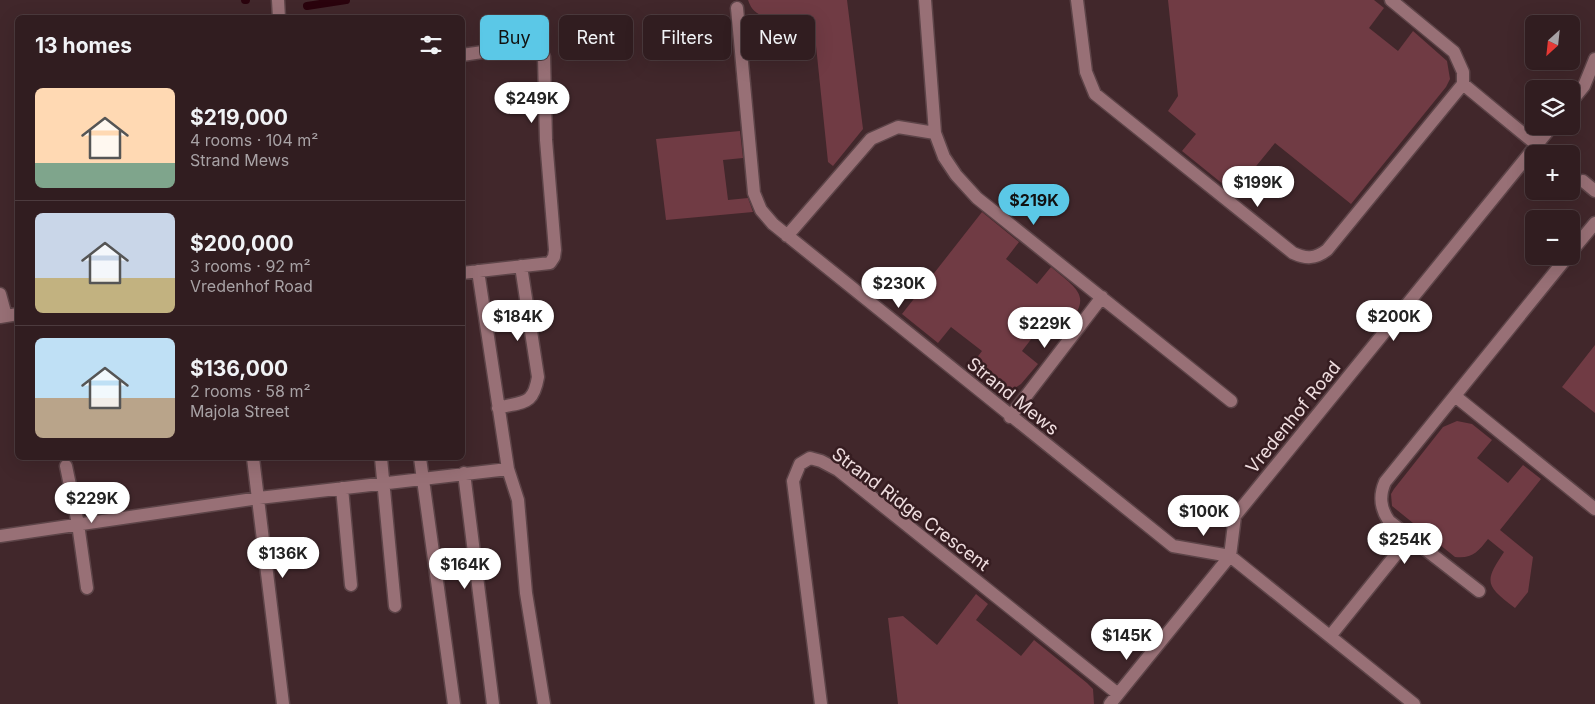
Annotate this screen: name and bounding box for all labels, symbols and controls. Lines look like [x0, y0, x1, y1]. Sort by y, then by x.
chip: Buy [480, 15, 549, 60]
chip: Rent [559, 15, 633, 60]
chip: Filters [643, 15, 731, 60]
chip: New [741, 15, 815, 60]
north arrow [1525, 15, 1580, 70]
map controls [1525, 15, 1580, 265]
icon: filters [417, 31, 445, 59]
text: 13 homes [35, 33, 132, 58]
button: layers [1525, 80, 1580, 135]
pin: $249K [497, 82, 567, 124]
text: $249K [505, 88, 559, 108]
text: $219,000 [190, 105, 288, 130]
icon: home [75, 108, 135, 168]
text: 4 rooms · 104 m² [190, 130, 318, 150]
button: + [1525, 145, 1580, 200]
text: Strand Mews [190, 150, 289, 170]
pin: $199K [1223, 166, 1293, 208]
text: $199K [1233, 172, 1283, 192]
pin: $219K [999, 184, 1069, 226]
text: $219K [1009, 190, 1059, 210]
button: − [1525, 210, 1580, 265]
text: $200,000 [190, 231, 294, 256]
icon: home [75, 233, 135, 293]
text: 3 rooms · 92 m² [190, 256, 311, 276]
pin: $230K [864, 266, 934, 309]
text: $230K [872, 273, 926, 293]
text: Vredenhof Road [190, 276, 313, 296]
pin: $184K [483, 300, 553, 342]
pin: $200K [1359, 300, 1429, 342]
text: $184K [493, 306, 543, 326]
pin: $229K [1010, 306, 1080, 349]
text: $200K [1367, 306, 1421, 326]
text: $229K [1019, 313, 1071, 333]
street label: Strand Mews [963, 353, 1063, 439]
text: $136,000 [190, 356, 288, 381]
street label: Vredenhof Road [1241, 357, 1345, 477]
icon: home [75, 358, 135, 418]
text: 2 rooms · 58 m² [190, 381, 310, 401]
text: Majola Street [190, 401, 289, 421]
street label: Strand Ridge Crescent [828, 443, 994, 575]
pin: $229K [57, 482, 127, 524]
text: $229K [66, 488, 118, 508]
pin: $100K [1169, 494, 1239, 537]
text: $100K [1179, 501, 1229, 521]
pin: $254K [1370, 522, 1440, 565]
text: $254K [1378, 529, 1432, 549]
pin: $136K [248, 536, 318, 579]
text: $136K [258, 543, 308, 563]
pin: $164K [430, 548, 500, 590]
text: $164K [440, 554, 490, 574]
pin: $145K [1092, 618, 1162, 661]
text: $145K [1102, 625, 1152, 645]

